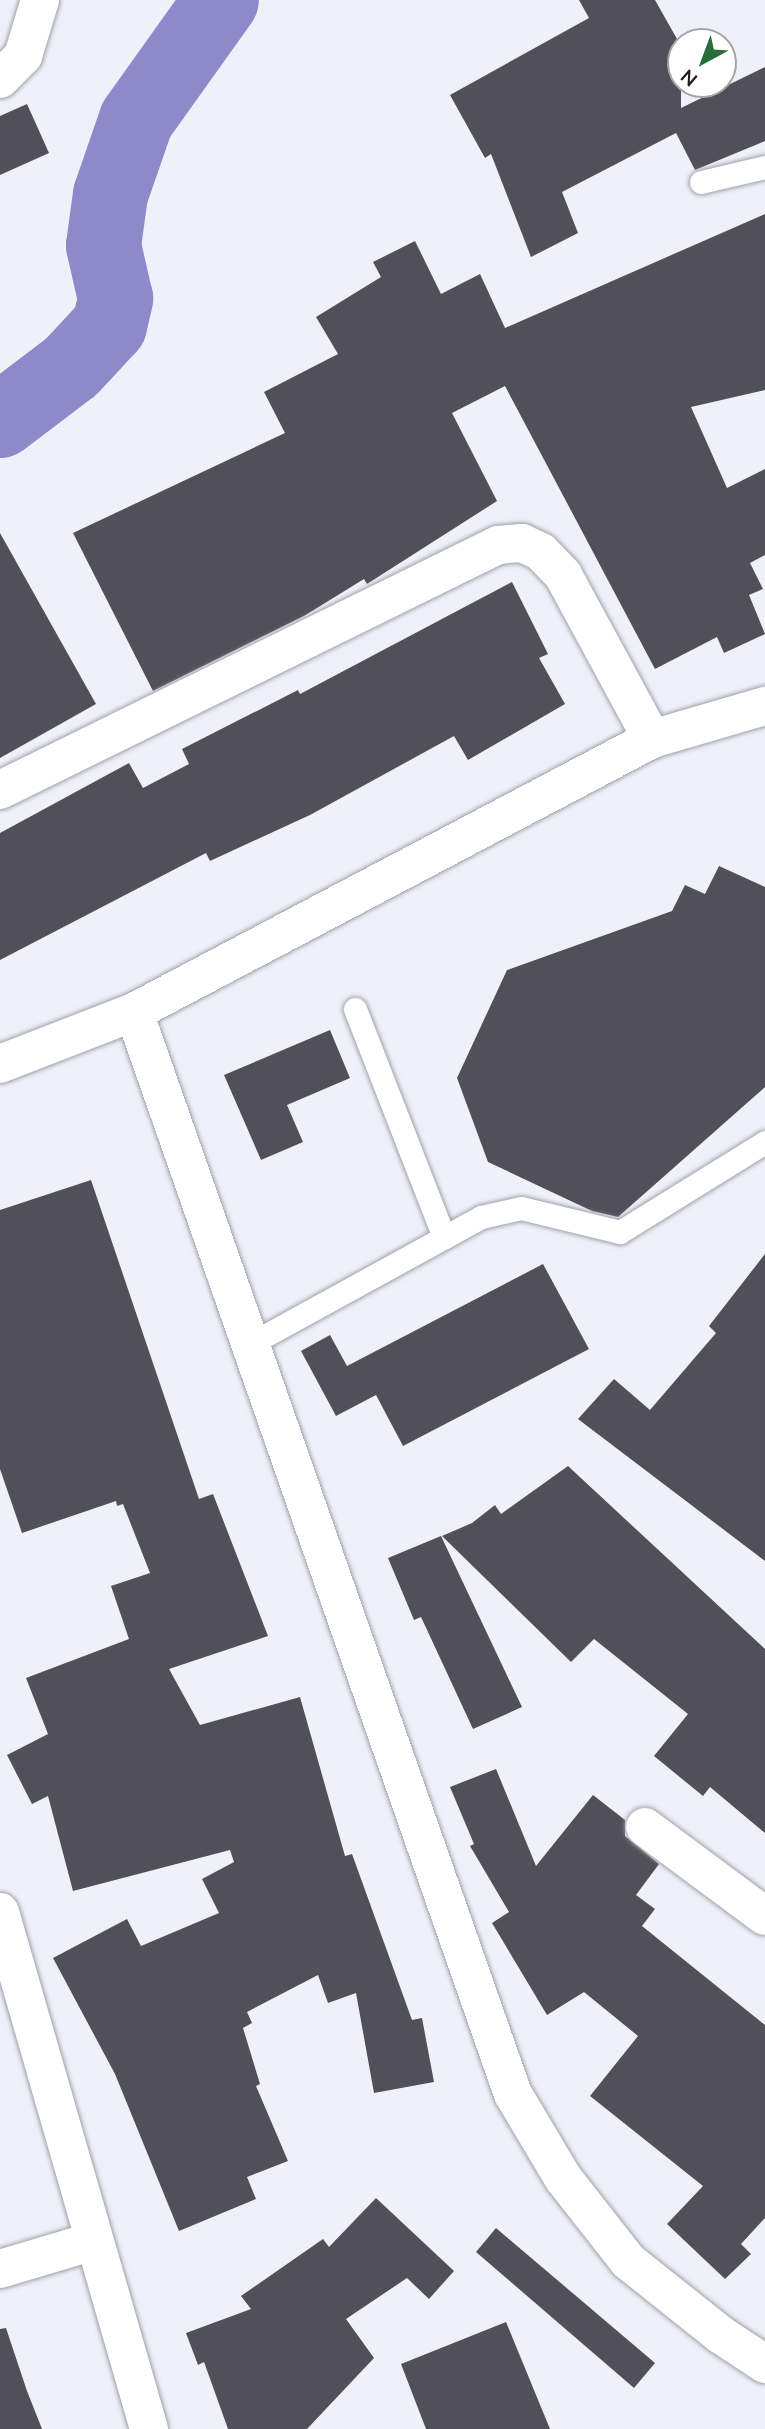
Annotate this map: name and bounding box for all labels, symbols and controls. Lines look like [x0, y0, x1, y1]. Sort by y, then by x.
north arrow [667, 28, 737, 98]
text: N [676, 63, 703, 92]

